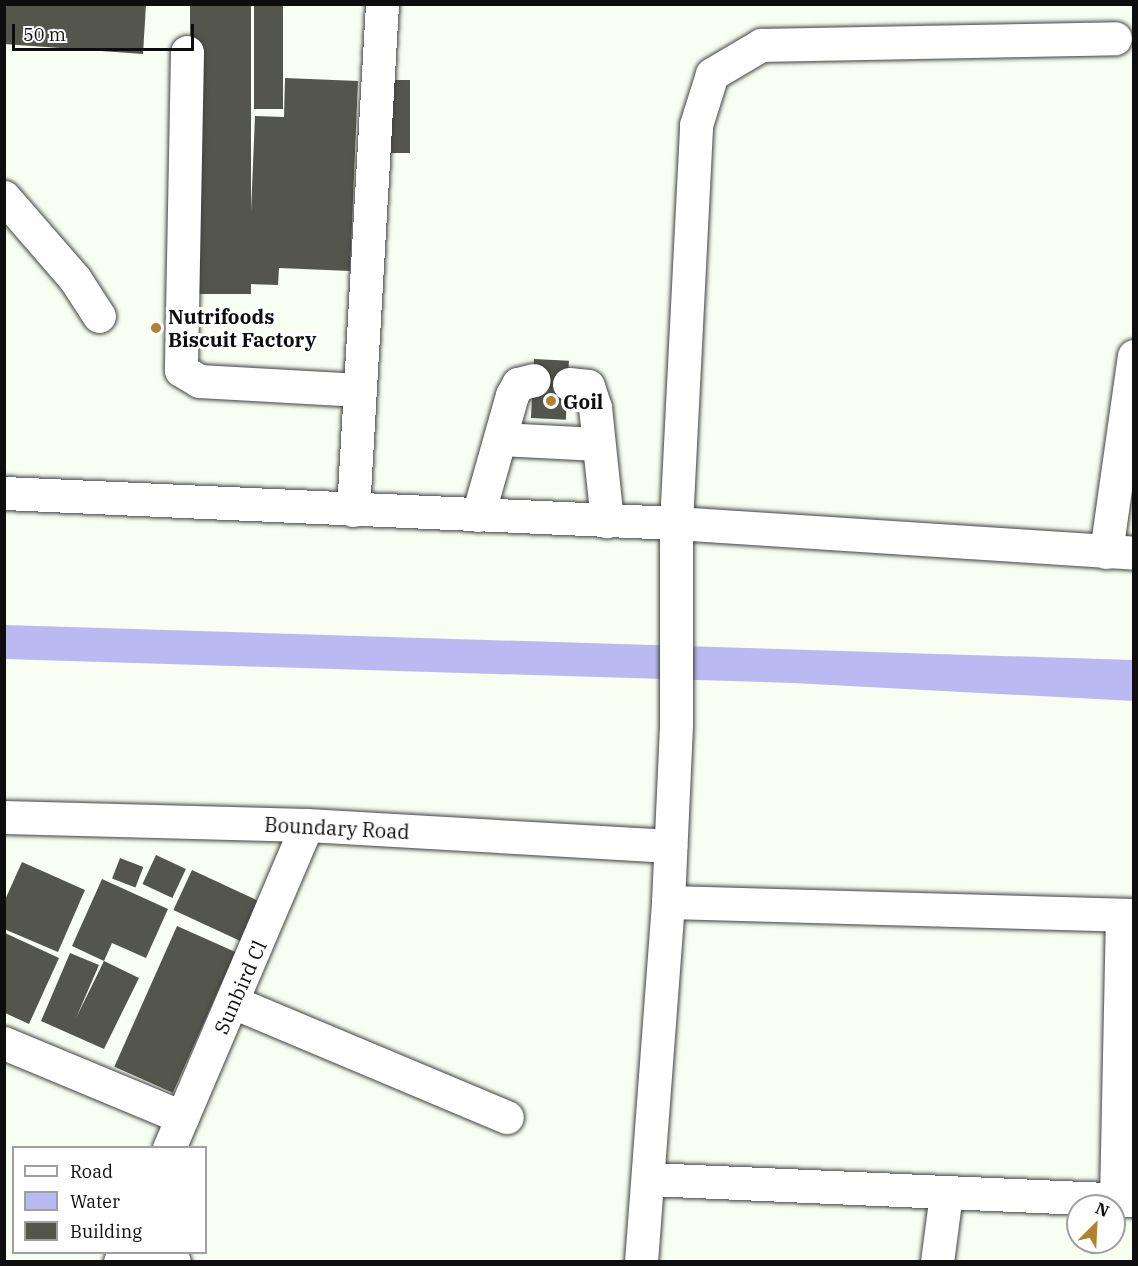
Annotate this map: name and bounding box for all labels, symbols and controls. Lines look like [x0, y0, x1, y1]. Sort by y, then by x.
scale bar [15, 12, 196, 50]
text: 50 m [23, 23, 66, 46]
place label: Nutrifoods Biscuit Factory [168, 304, 316, 351]
marker: Nutrifoods Biscuit Factory [149, 321, 163, 335]
place label: Goil [563, 389, 603, 413]
marker: Goil [544, 394, 558, 408]
street label: Boundary Road [264, 812, 410, 844]
street label: Sunbird Cl [209, 937, 271, 1037]
legend [12, 1146, 207, 1254]
text: Road [70, 1160, 113, 1183]
text: Water [70, 1190, 120, 1213]
north arrow [1066, 1194, 1126, 1254]
text: N [1093, 1198, 1112, 1221]
text: Building [70, 1220, 142, 1243]

